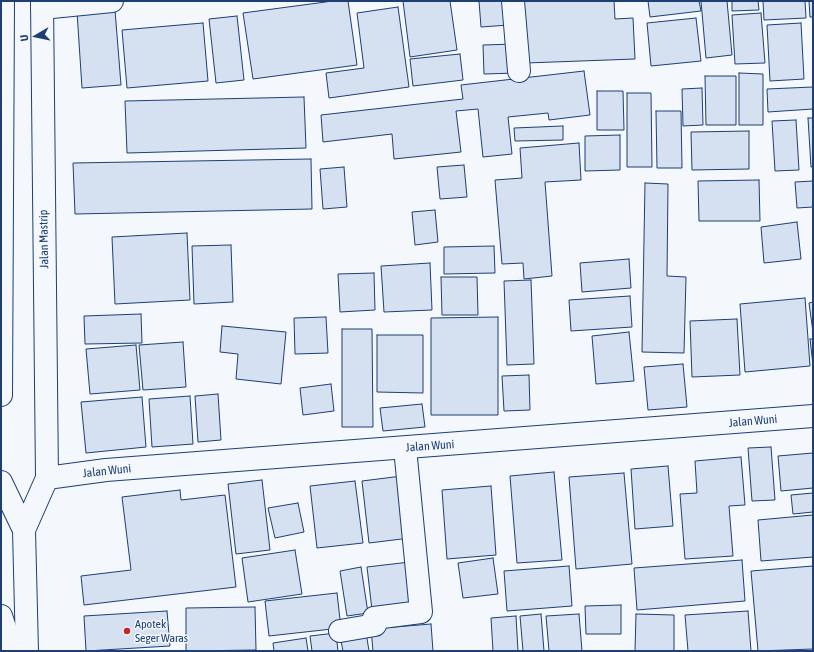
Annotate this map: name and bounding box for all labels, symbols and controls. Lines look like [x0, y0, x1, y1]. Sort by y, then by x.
north arrow [16, 16, 56, 56]
text: U [18, 34, 31, 42]
street label: Jalan Mastrip [36, 209, 52, 269]
street label: Jalan Wuni [728, 412, 778, 430]
street label: Jalan Wuni [405, 437, 455, 455]
street label: Jalan Wuni [82, 461, 132, 481]
place label: Apotek Seger Waras [135, 617, 188, 645]
marker: Apotek Seger Waras [122, 626, 132, 636]

